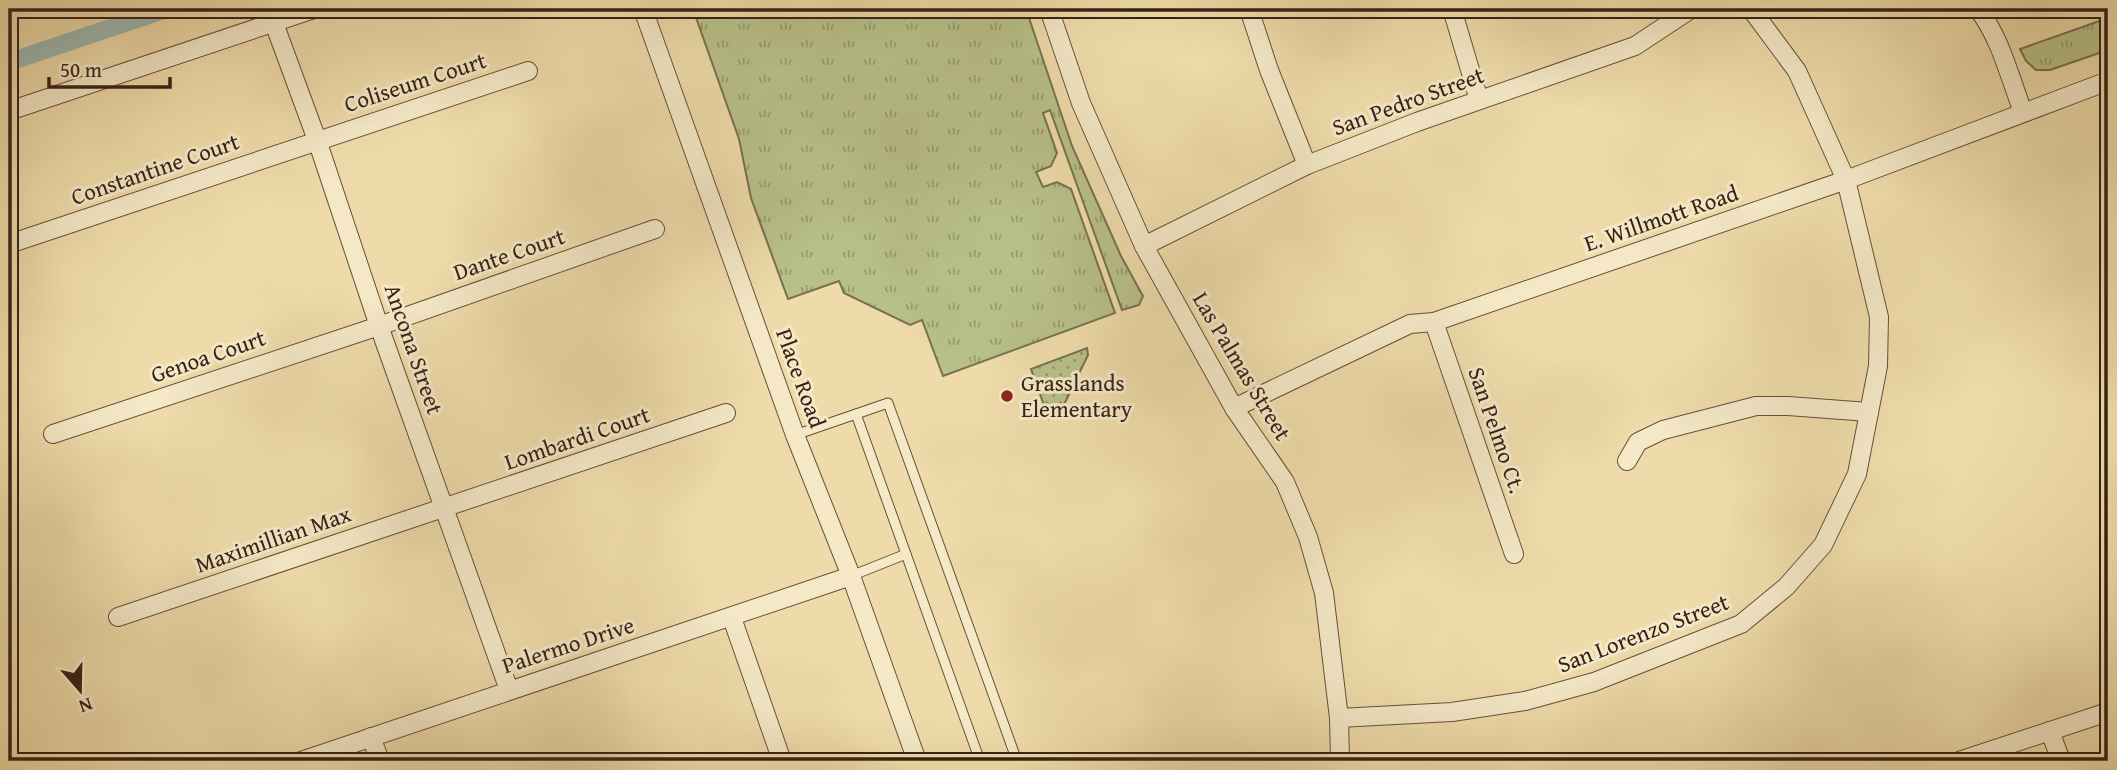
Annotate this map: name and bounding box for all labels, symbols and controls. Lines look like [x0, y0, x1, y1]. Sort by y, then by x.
street label: Coliseum Court [340, 43, 490, 120]
scale bar [49, 46, 170, 90]
text: 50 m [60, 54, 102, 85]
street label: San Pedro Street [1327, 58, 1488, 143]
street label: Constantine Court [66, 124, 243, 213]
street label: E. Willmott Road [1579, 175, 1743, 259]
street label: Dante Court [449, 219, 569, 288]
street label: Ancona Street [377, 279, 452, 418]
street label: Las Palmas Street [1185, 285, 1300, 446]
street label: Genoa Court [146, 321, 270, 391]
street label: Place Road [768, 323, 835, 433]
street label: San Pelmo Ct. [1460, 362, 1534, 497]
place label: Grasslands Elementary [1021, 366, 1133, 425]
marker: Grasslands Elementary [999, 388, 1015, 404]
street label: Lombardi Court [500, 397, 654, 478]
street label: Maximillian Max [190, 496, 355, 581]
street label: San Lorenzo Street [1552, 585, 1733, 680]
street label: Palermo Drive [498, 608, 638, 681]
north arrow [46, 654, 116, 724]
text: N [75, 691, 97, 721]

